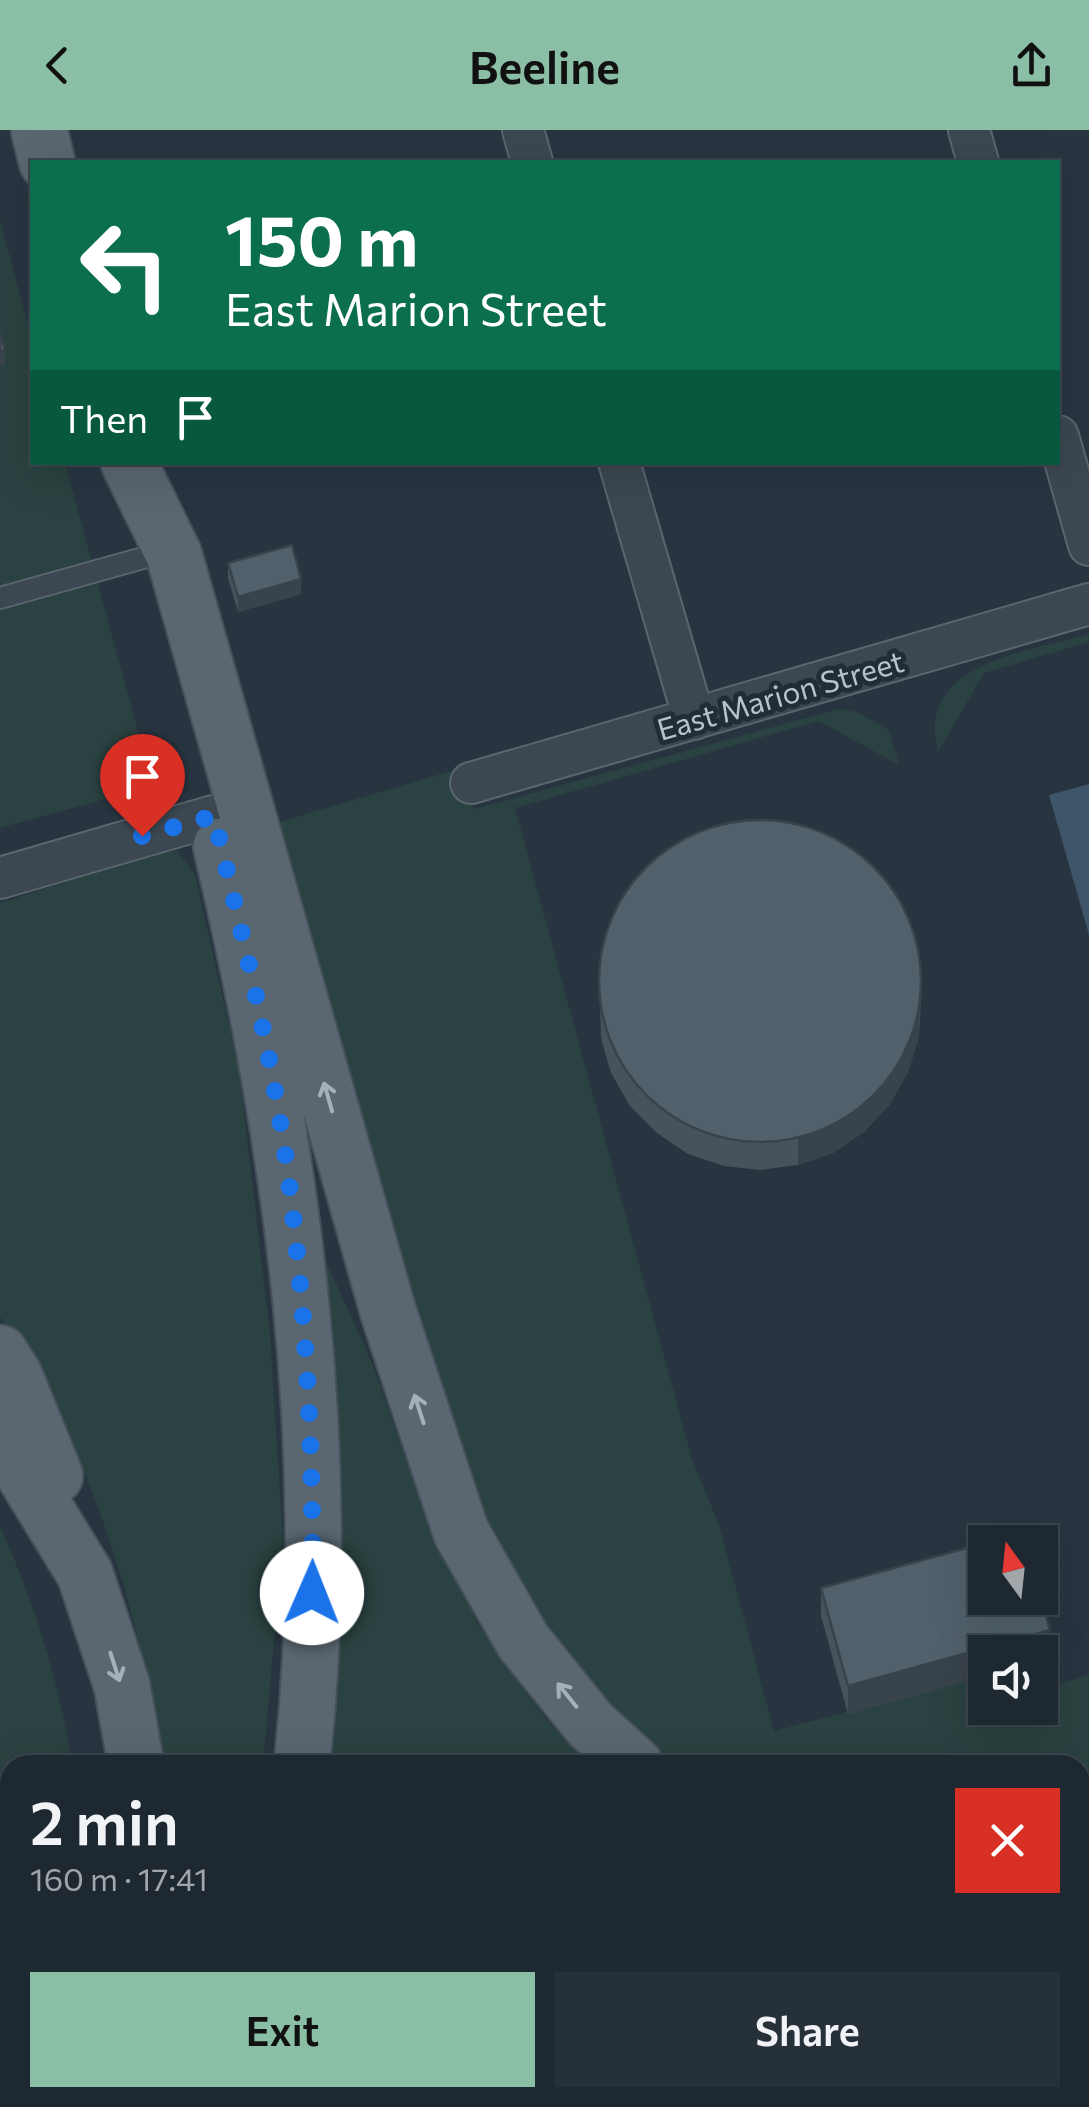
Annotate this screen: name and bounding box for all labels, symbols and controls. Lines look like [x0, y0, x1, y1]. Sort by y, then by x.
icon: back [30, 38, 85, 93]
text: Beeline [469, 38, 620, 93]
icon: share [1004, 38, 1059, 93]
text: 150 m [225, 195, 418, 280]
icon: left [60, 200, 190, 330]
text: East Marion Street [225, 280, 607, 335]
icon: arrive [168, 390, 223, 445]
text: Then [60, 394, 148, 441]
street label: East Marion Street [653, 641, 907, 747]
pin [100, 734, 185, 837]
icon: arrive [115, 749, 170, 804]
one-way arrow [318, 1082, 336, 1113]
one-way arrow [409, 1394, 427, 1425]
north arrow [968, 1525, 1058, 1615]
map controls [968, 1525, 1058, 1725]
position arrow [260, 1541, 364, 1645]
button: sound [968, 1635, 1058, 1725]
one-way arrow [108, 1650, 126, 1682]
one-way arrow [557, 1682, 578, 1709]
text: 2 min [30, 1784, 179, 1857]
button: close [955, 1788, 1060, 1893]
text: 160 m · 17:41 [30, 1858, 208, 1898]
button: Exit [30, 1972, 535, 2087]
button: Share [555, 1972, 1060, 2087]

